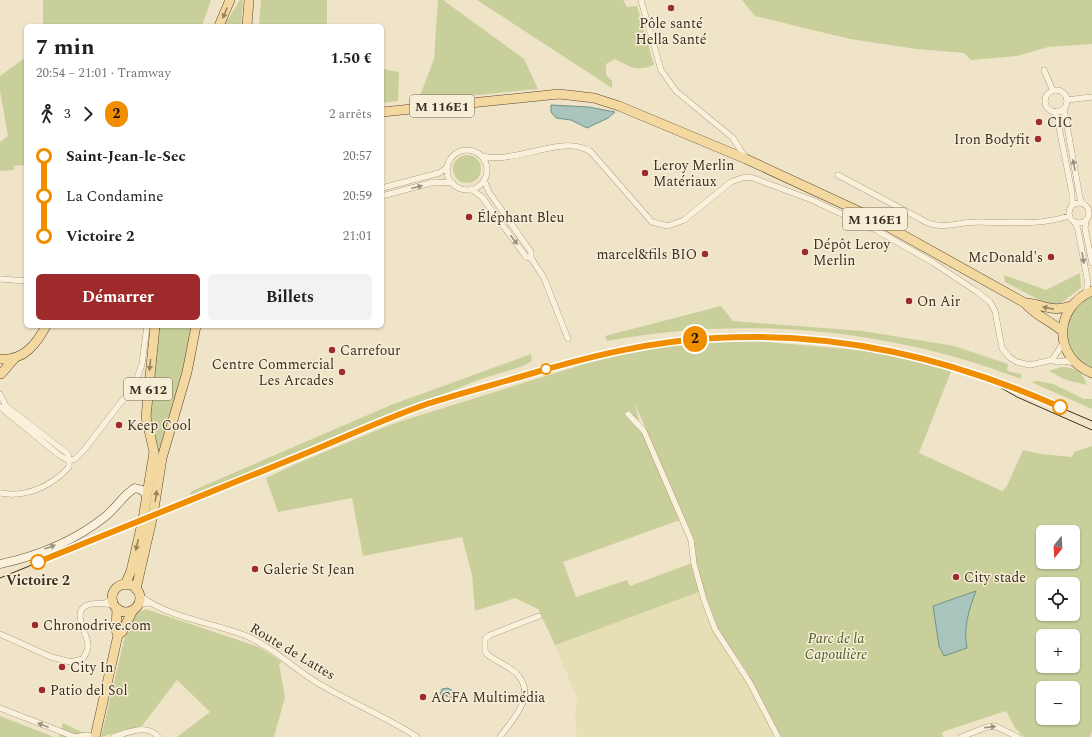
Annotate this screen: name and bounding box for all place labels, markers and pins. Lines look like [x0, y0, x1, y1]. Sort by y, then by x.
marker: Pôle santé Hella Santé [666, 3, 676, 13]
place label: Pôle santé Hella Santé [635, 13, 707, 50]
place label: CIC [1047, 112, 1073, 133]
marker: CIC [1034, 117, 1044, 127]
place label: Iron Bodyfit [954, 129, 1030, 150]
marker: Iron Bodyfit [1033, 134, 1043, 144]
place label: Leroy Merlin Matériaux [653, 155, 734, 192]
marker: Leroy Merlin Matériaux [640, 168, 650, 178]
place label: Éléphant Bleu [477, 207, 564, 228]
marker: Éléphant Bleu [464, 212, 474, 222]
place label: Dépôt Leroy Merlin [813, 234, 891, 271]
place label: marcel&fils BIO [596, 244, 697, 265]
marker: Dépôt Leroy Merlin [800, 247, 810, 257]
place label: McDonald's [968, 247, 1043, 268]
marker: marcel&fils BIO [700, 249, 710, 259]
marker: McDonald's [1046, 252, 1056, 262]
place label: On Air [917, 291, 961, 312]
marker: On Air [904, 296, 914, 306]
place label: Carrefour [340, 340, 401, 361]
marker: Carrefour [327, 345, 337, 355]
place label: Centre Commercial Les Arcades [212, 354, 334, 391]
unlabelled marker [540, 363, 552, 375]
marker: Centre Commercial Les Arcades [337, 367, 347, 377]
unlabelled marker [1052, 399, 1068, 415]
place label: Keep Cool [127, 415, 191, 436]
marker: Keep Cool [114, 420, 124, 430]
marker: Victoire 2 [30, 554, 46, 570]
place label: Galerie St Jean [263, 559, 355, 580]
marker: Galerie St Jean [250, 564, 260, 574]
place label: City stade [964, 567, 1026, 588]
place label: Victoire 2 [6, 570, 70, 591]
marker: City stade [951, 572, 961, 582]
place label: Chronodrive.com [43, 615, 151, 636]
marker: Chronodrive.com [30, 620, 40, 630]
place label: City In [70, 657, 113, 678]
marker: City In [57, 662, 67, 672]
place label: Patio del Sol [50, 680, 128, 701]
marker: Patio del Sol [37, 685, 47, 695]
place label: ACFA Multimédia [431, 687, 545, 708]
marker: ACFA Multimédia [418, 692, 428, 702]

